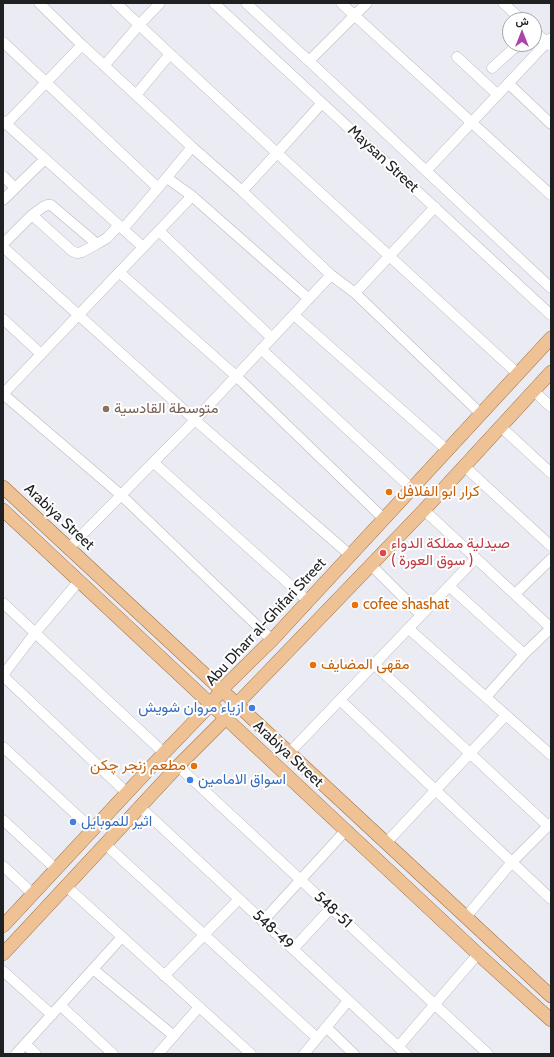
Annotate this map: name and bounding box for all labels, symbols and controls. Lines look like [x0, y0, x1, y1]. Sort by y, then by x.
north arrow [502, 12, 542, 52]
text: ش [515, 14, 529, 28]
street label: Maysan Street [344, 122, 422, 196]
place label: متوسطة القادسية [114, 400, 219, 418]
marker: متوسطة القادسية [101, 404, 111, 414]
street label: Arabiya Street [20, 480, 98, 554]
place label: كرار ابو الفلافل [397, 483, 480, 501]
marker: كرار ابو الفلافل [384, 487, 394, 497]
place label: صيدلية مملكة الدواء ( سوق العورة ) [391, 535, 510, 570]
marker: صيدلية مملكة الدواء ( سوق العورة ) [378, 548, 388, 558]
street label: Abu Dharr al-Ghifari Street [202, 554, 330, 690]
place label: cofee shashat [363, 596, 449, 614]
marker: cofee shashat [350, 600, 360, 610]
place label: مقهى المضايف [321, 656, 409, 674]
marker: مقهى المضايف [308, 660, 318, 670]
place label: ازياء مروان شويش [138, 699, 244, 717]
marker: ازياء مروان شويش [247, 703, 257, 713]
street label: Arabiya Street [249, 717, 327, 791]
place label: مطعم زنجر چكن [90, 757, 186, 775]
marker: مطعم زنجر چكن [189, 761, 199, 771]
place label: اسواق الامامين [198, 771, 286, 789]
marker: اسواق الامامين [185, 775, 195, 785]
place label: اثير للموبايل [81, 813, 152, 831]
marker: اثير للموبايل [68, 817, 78, 827]
street label: 548-51 [310, 888, 356, 932]
street label: 548-49 [249, 907, 297, 953]

